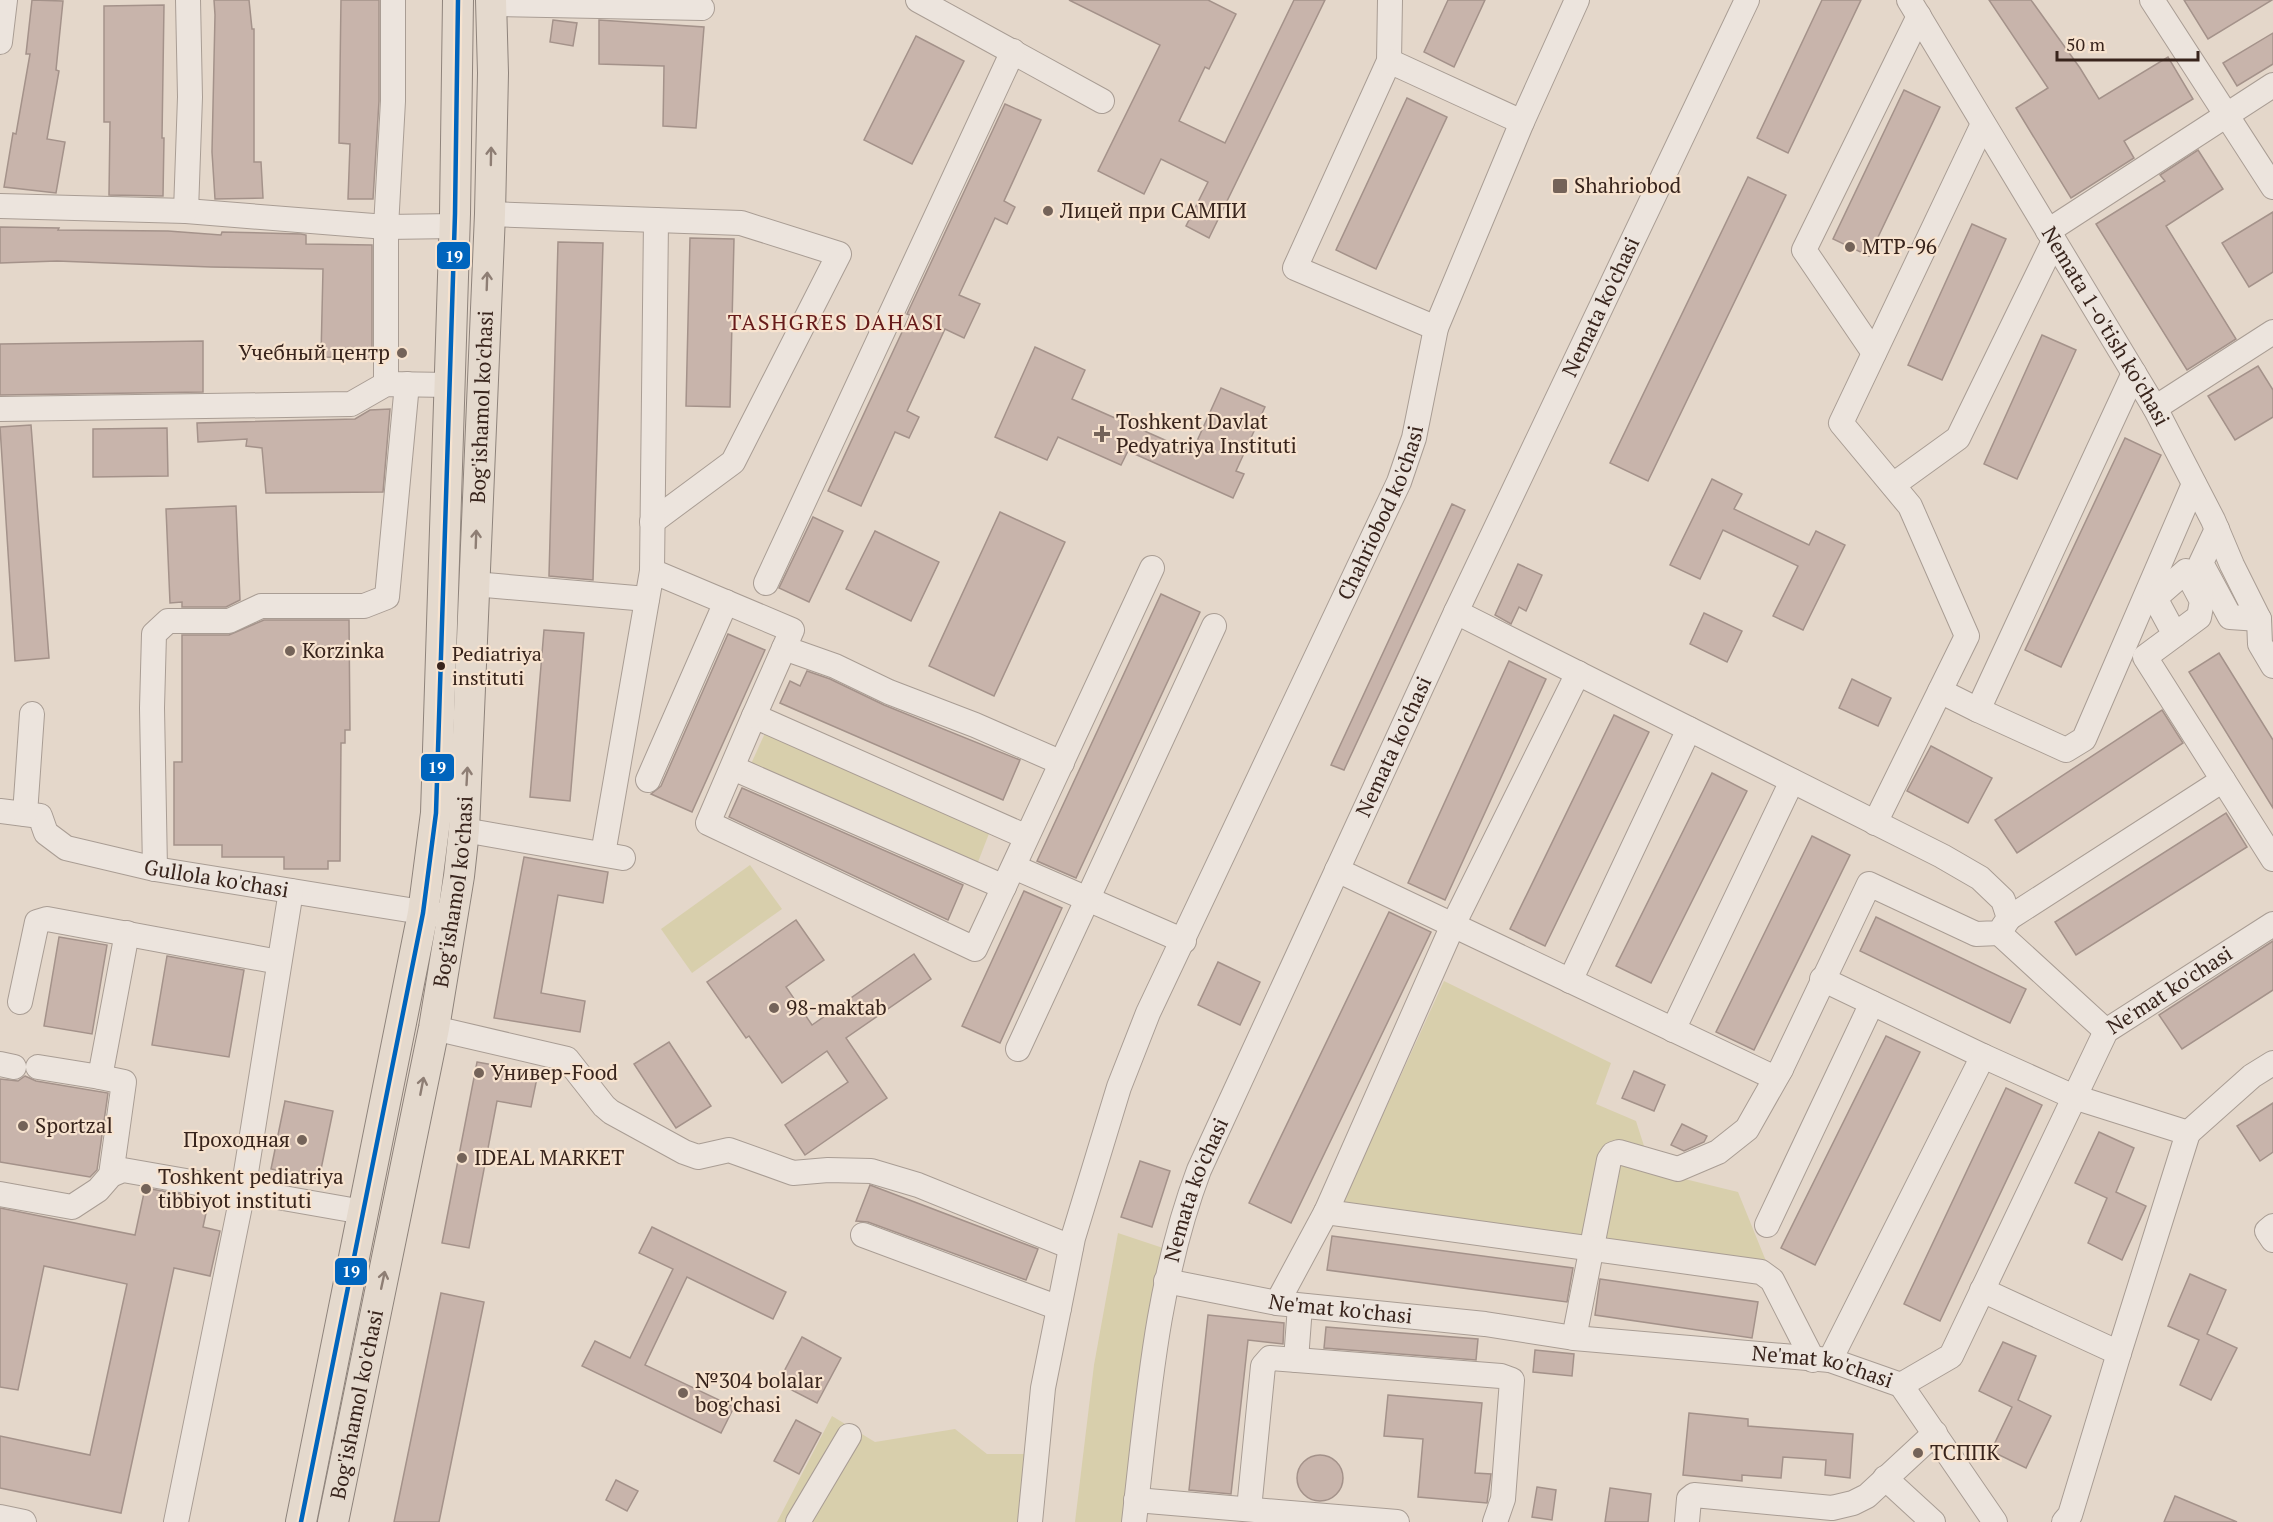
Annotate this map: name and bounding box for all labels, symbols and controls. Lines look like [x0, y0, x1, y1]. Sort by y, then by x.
scale bar [2057, 24, 2198, 62]
text: 50 m [2066, 32, 2106, 56]
one-way arrow [485, 146, 497, 166]
place label: Shahriobod [1574, 171, 1682, 199]
marker: Shahriobod [1551, 177, 1569, 195]
place label: Лицей при САМПИ [1059, 196, 1247, 224]
marker: Лицей при САМПИ [1041, 204, 1055, 218]
street label: Nemata 1-o'tish ko'chasi [2036, 221, 2177, 430]
street label: Nemata ko'chasi [1555, 232, 1645, 381]
place label: MTP-96 [1862, 232, 1937, 260]
marker: MTP-96 [1843, 240, 1857, 254]
line badge: 19 [436, 241, 471, 270]
text: 19 [445, 245, 463, 267]
one-way arrow [481, 271, 492, 291]
district label: TASHGRES DAHASI [728, 307, 944, 336]
street label: Bog'ishamol ko'chasi [463, 310, 499, 504]
place label: Учебный центр [239, 338, 390, 366]
marker: Учебный центр [395, 346, 409, 360]
place label: Toshkent Davlat Pedyatriya Instituti [1116, 407, 1297, 459]
street label: Chahriobod ko'chasi [1330, 423, 1429, 604]
marker: Toshkent Davlat Pedyatriya Instituti [1093, 425, 1111, 443]
one-way arrow [471, 529, 482, 549]
place label: Korzinka [302, 636, 385, 664]
place label: Pediatriya instituti [452, 640, 542, 691]
marker: Korzinka [283, 644, 297, 658]
marker: Pediatriya instituti [435, 660, 447, 672]
street label: Nemata ko'chasi [1349, 672, 1437, 821]
line badge: 19 [420, 753, 455, 782]
text: 19 [428, 756, 446, 778]
one-way arrow [461, 766, 472, 786]
street label: Bog'ishamol ko'chasi [426, 795, 478, 989]
street label: Gullola ko'chasi [141, 852, 291, 903]
street label: Ne'mat ko'chasi [2101, 939, 2237, 1040]
place label: 98-maktab [786, 993, 887, 1021]
marker: 98-maktab [767, 1001, 781, 1015]
place label: Универ-Food [491, 1058, 618, 1086]
marker: Универ-Food [472, 1066, 486, 1080]
one-way arrow [417, 1077, 428, 1096]
place label: Sportzal [35, 1111, 113, 1139]
street label: Nemata ko'chasi [1157, 1113, 1234, 1265]
marker: Sportzal [16, 1119, 30, 1133]
place label: Проходная [183, 1125, 290, 1153]
marker: Проходная [295, 1133, 309, 1147]
place label: IDEAL MARKET [474, 1143, 624, 1171]
marker: IDEAL MARKET [455, 1151, 469, 1165]
place label: Toshkent pediatriya tibbiyot instituti [158, 1162, 344, 1214]
marker: Toshkent pediatriya tibbiyot instituti [139, 1182, 153, 1196]
line badge: 19 [334, 1257, 368, 1286]
text: 19 [342, 1260, 360, 1282]
one-way arrow [378, 1270, 389, 1290]
street label: Ne'mat ko'chasi [1266, 1287, 1414, 1330]
street label: Bog'ishamol ko'chasi [323, 1307, 389, 1502]
street label: Ne'mat ko'chasi [1751, 1338, 1897, 1394]
place label: №304 bolalar bog'chasi [695, 1366, 822, 1418]
marker: №304 bolalar bog'chasi [676, 1386, 690, 1400]
place label: ТСППК [1930, 1438, 2000, 1466]
marker: ТСППК [1911, 1446, 1925, 1460]

